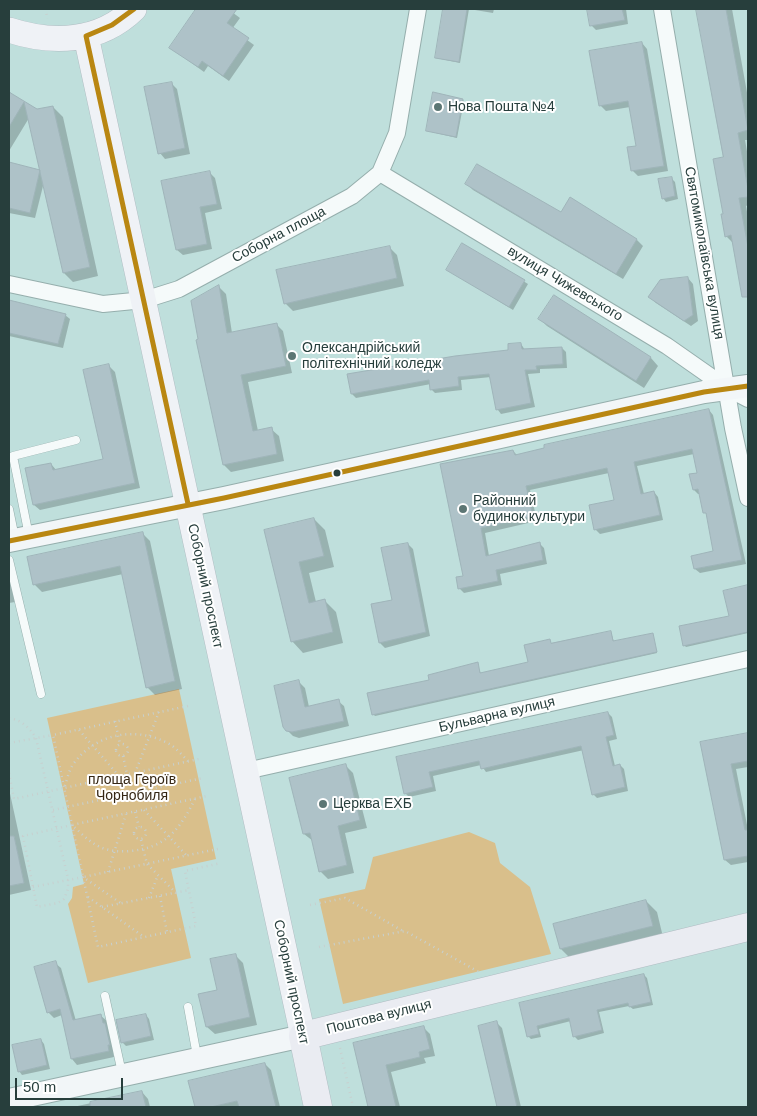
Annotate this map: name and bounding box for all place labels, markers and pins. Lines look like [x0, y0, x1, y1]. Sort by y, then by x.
place label: Нова Пошта №4 [448, 99, 555, 115]
marker: Нова Пошта №4 [432, 101, 444, 113]
place label: Олександрійський політехнічний коледж [302, 340, 441, 372]
marker: Олександрійський політехнічний коледж [286, 350, 298, 362]
unlabelled marker [332, 468, 342, 478]
place label: Районний будинок культури [473, 493, 585, 526]
marker: Районний будинок культури [457, 503, 469, 515]
place label: Церква ЕХБ [333, 796, 412, 812]
marker: Церква ЕХБ [317, 798, 329, 810]

